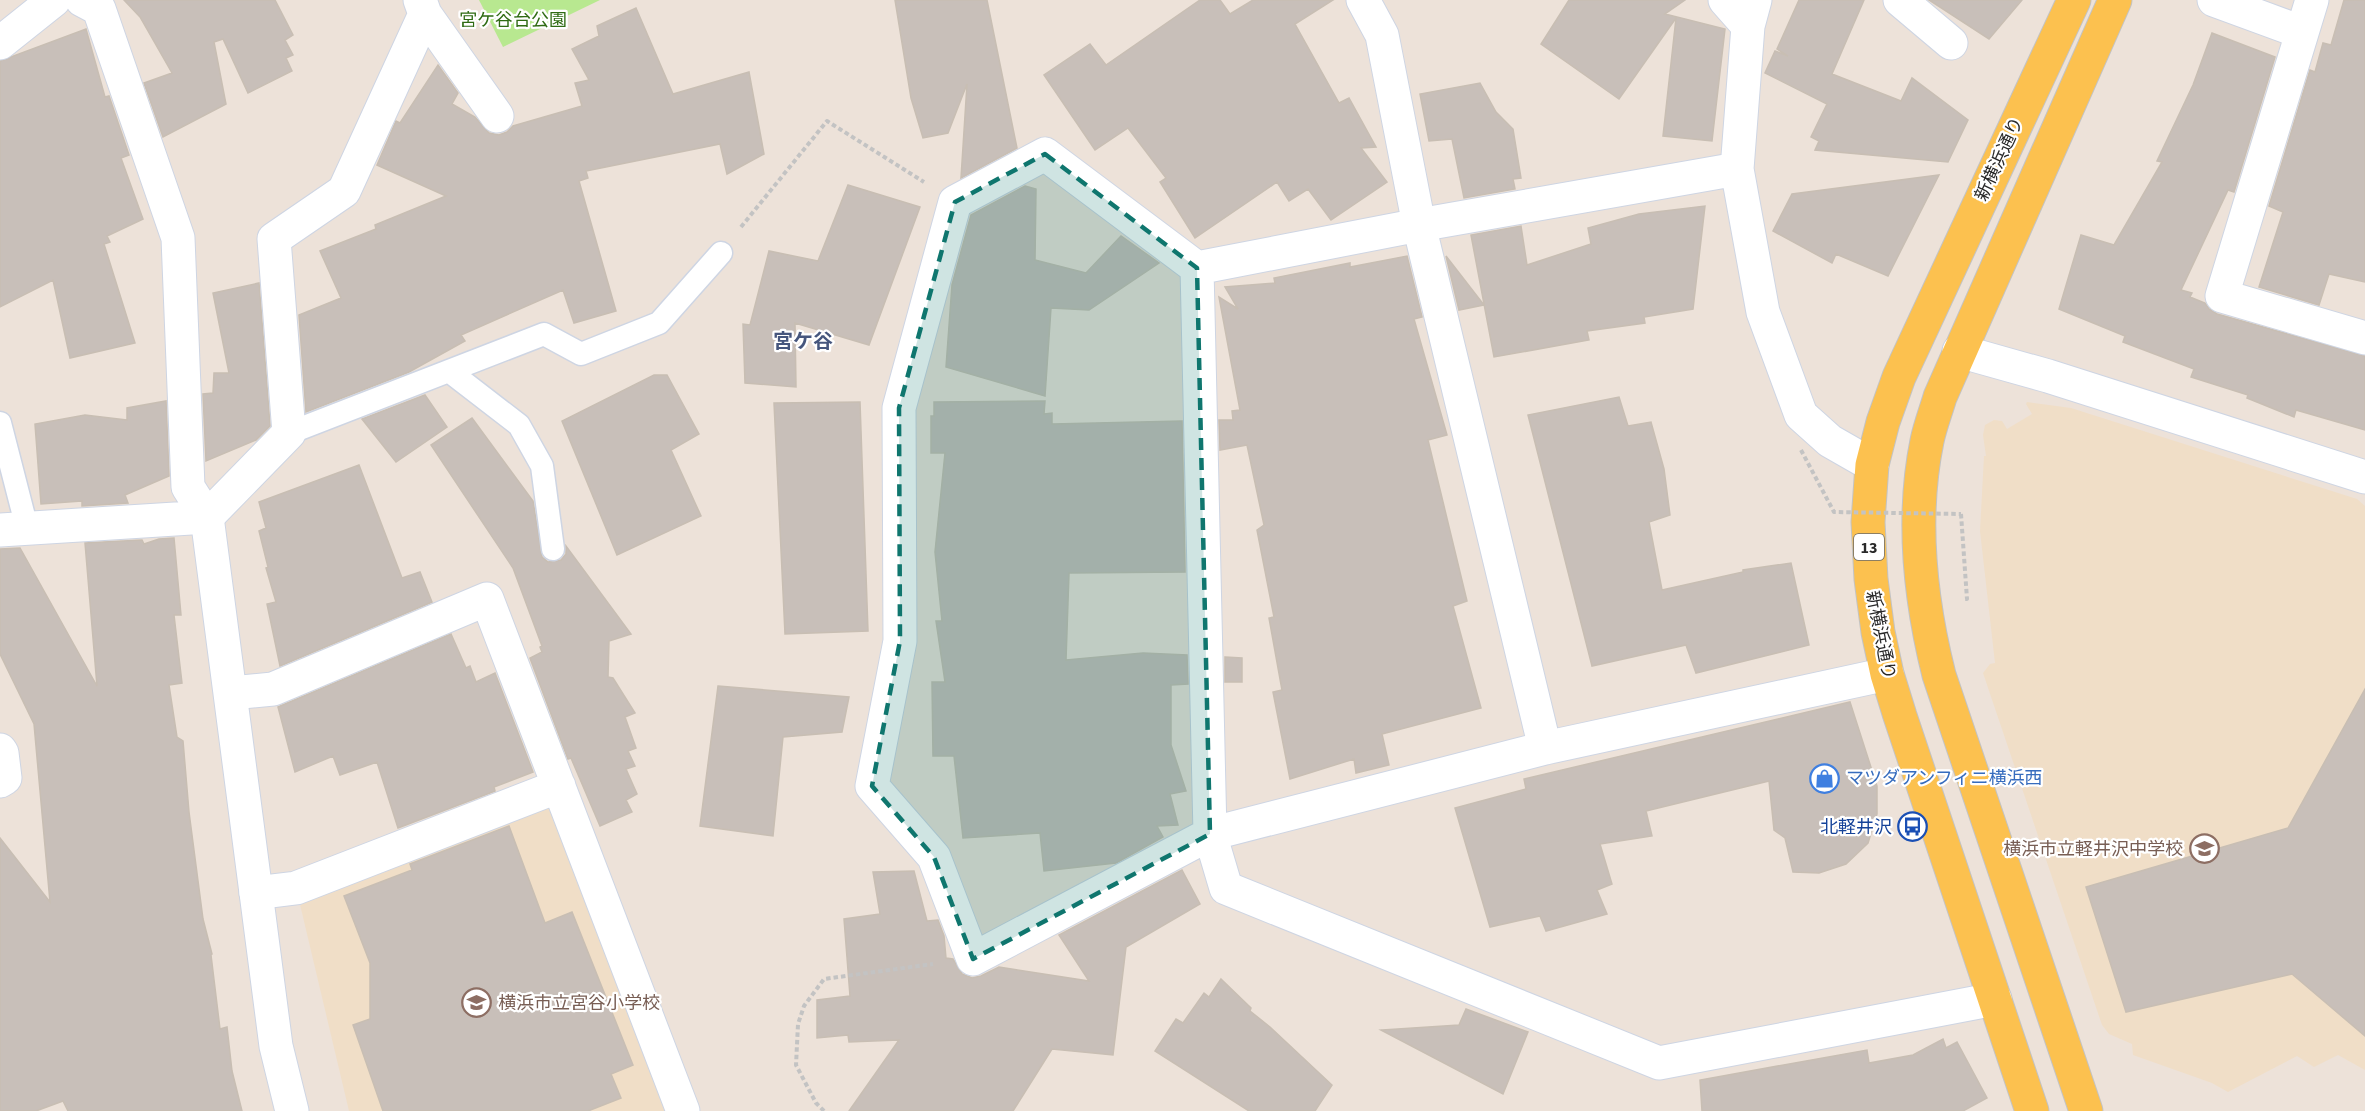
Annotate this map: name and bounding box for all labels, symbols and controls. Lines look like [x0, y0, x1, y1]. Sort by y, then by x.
park label: 宮ケ谷台公園 [459, 8, 567, 33]
street label: 新横浜通り [1969, 113, 2030, 205]
district label: 宮ケ谷 [773, 328, 833, 356]
road number: 13 [1854, 534, 1884, 560]
street label: 新横浜通り [1860, 589, 1901, 682]
shop icon: マツダアンフィニ横浜西 [1809, 762, 1841, 794]
place label: マツダアンフィニ横浜西 [1846, 766, 2042, 791]
bus stop icon: 北軽井沢 [1897, 811, 1929, 843]
place label: 北軽井沢 [1820, 815, 1892, 840]
school or university icon: 横浜市立軽井沢中学校 [2188, 833, 2220, 865]
place label: 横浜市立軽井沢中学校 [2003, 837, 2183, 862]
school or university icon: 横浜市立宮谷小学校 [461, 987, 493, 1019]
place label: 横浜市立宮谷小学校 [498, 991, 660, 1016]

